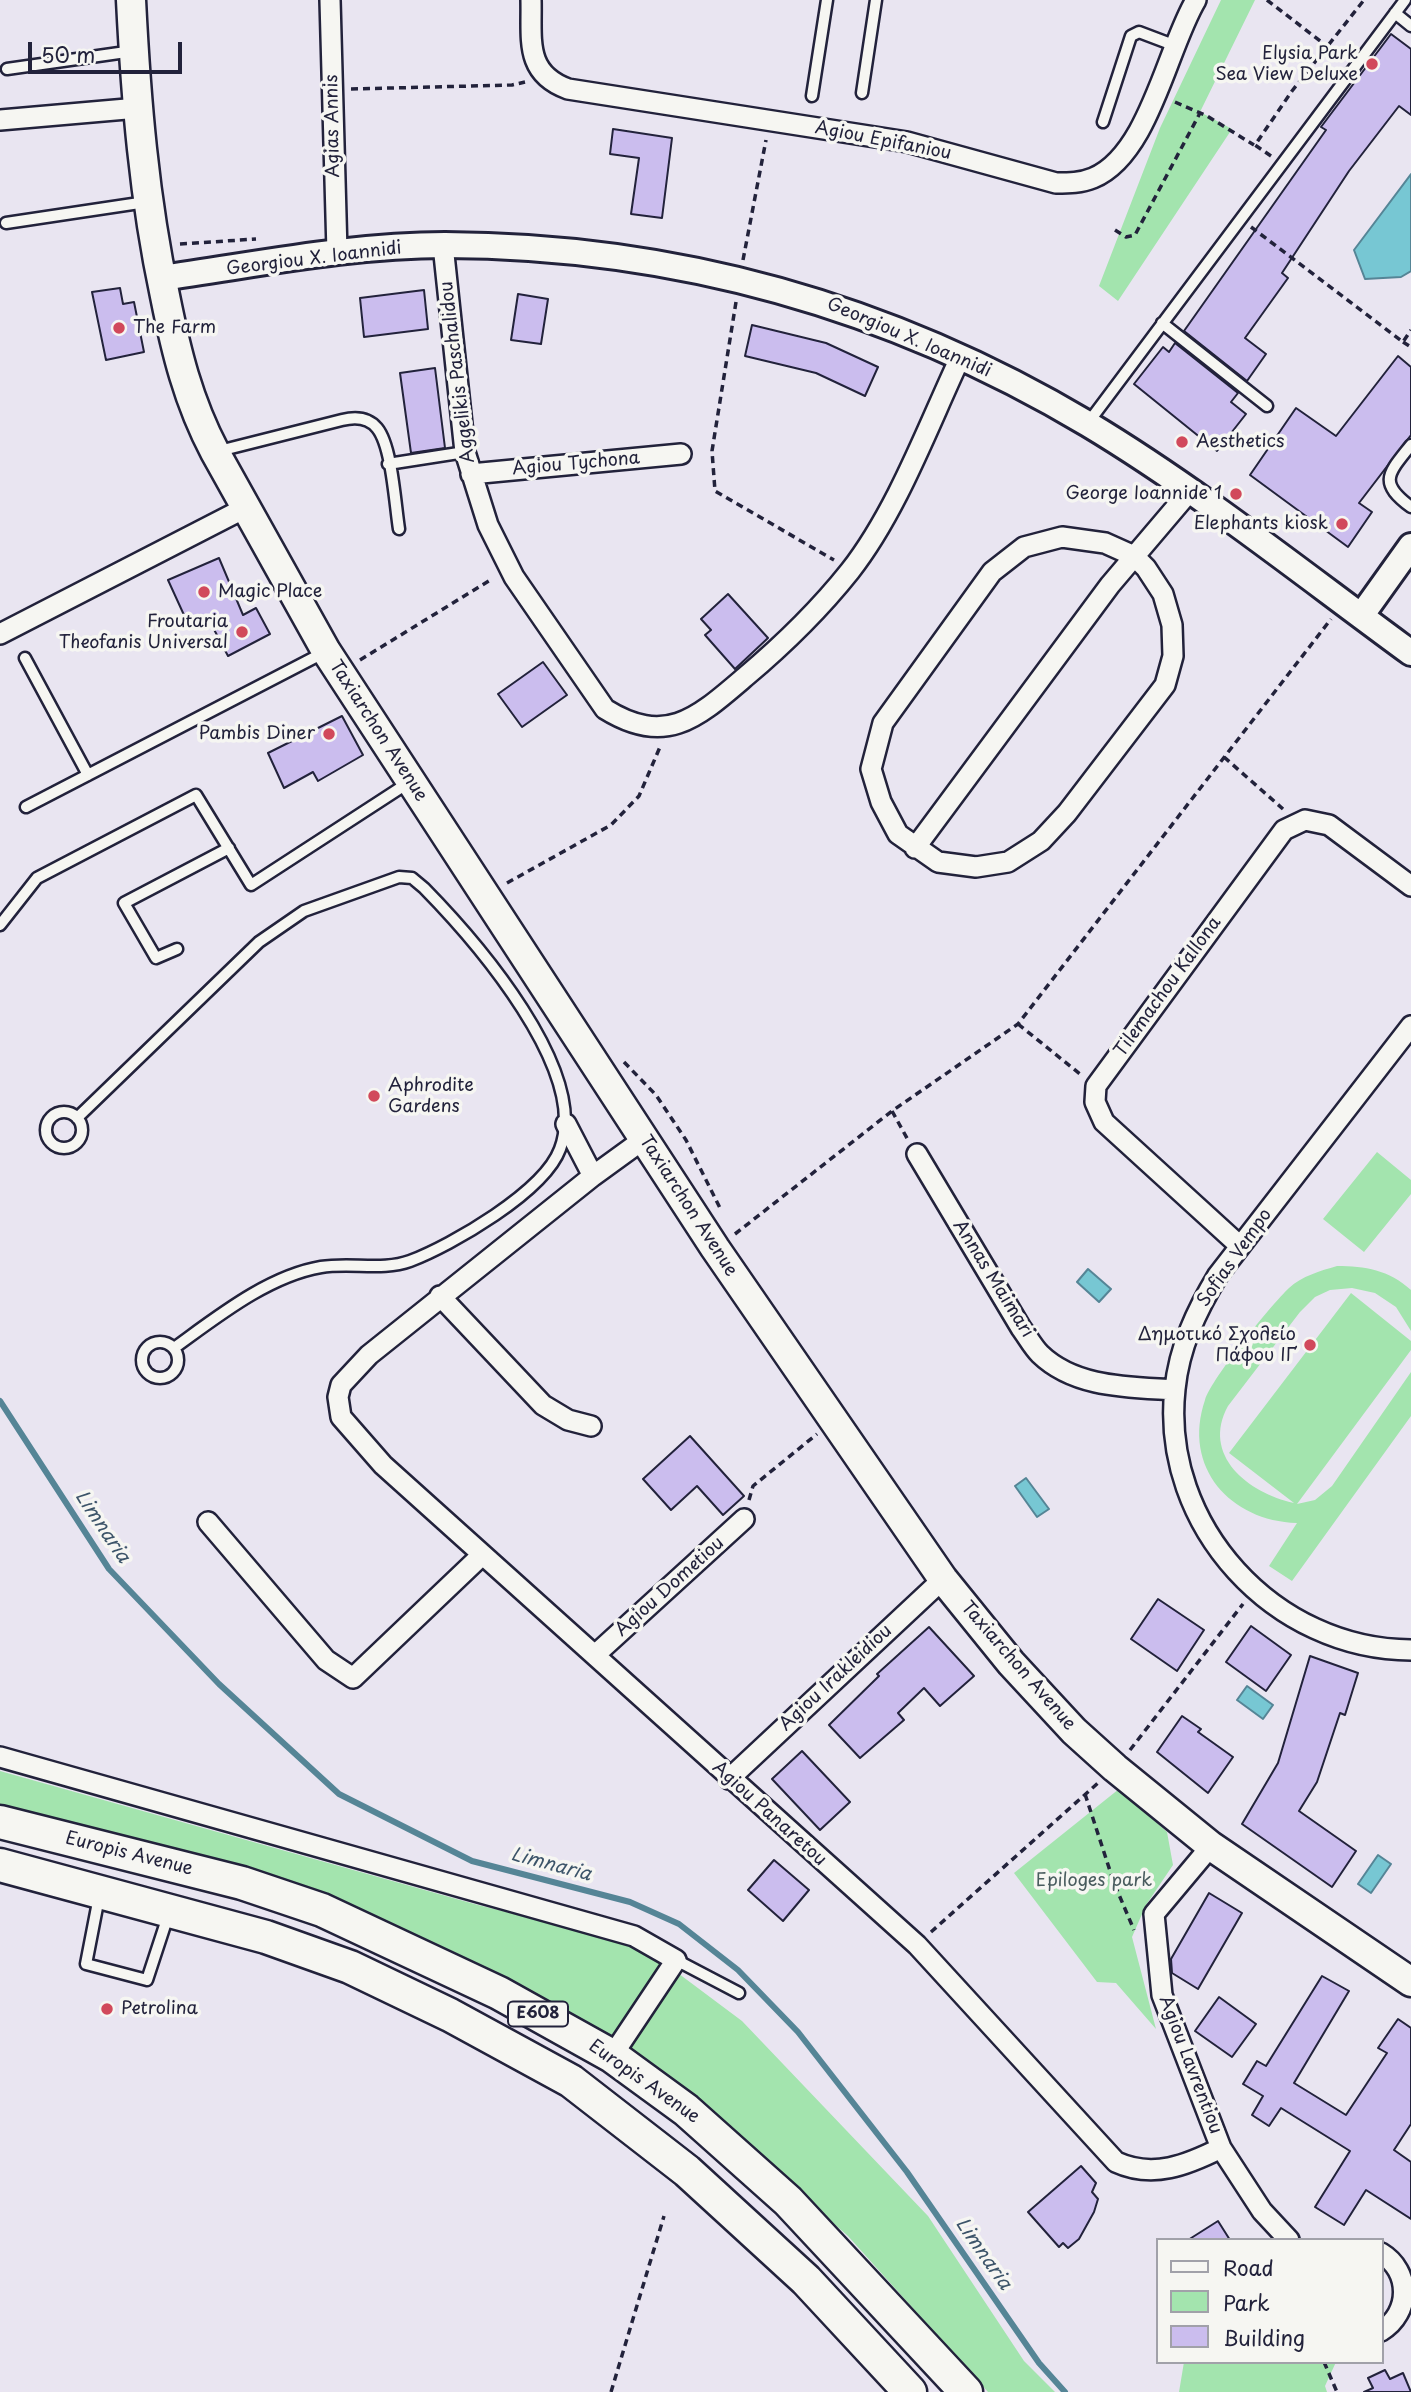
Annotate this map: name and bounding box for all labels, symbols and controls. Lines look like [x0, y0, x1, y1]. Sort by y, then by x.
scale bar [32, 28, 186, 72]
text: 50 m [41, 38, 95, 70]
place label: Elysia Park Sea View Deluxe [1215, 43, 1358, 86]
marker: Elysia Park Sea View Deluxe [1364, 56, 1380, 72]
street label: Agias Annis [321, 74, 345, 178]
street label: Agiou Epifaniou [813, 117, 953, 165]
street label: Georgiou X. Ioannidi [225, 238, 403, 280]
street label: Aggelikis Paschalidou [436, 280, 480, 464]
street label: Georgiou X. Ioannidi [824, 294, 994, 382]
place label: The Farm [133, 317, 216, 339]
marker: The Farm [111, 320, 127, 336]
place label: Aesthetics [1196, 431, 1284, 453]
marker: Aesthetics [1174, 434, 1190, 450]
street label: Agiou Tychona [511, 448, 641, 480]
place label: George Ioannide 1 [1065, 483, 1222, 505]
marker: George Ioannide 1 [1228, 486, 1244, 502]
place label: Elephants kiosk [1194, 513, 1328, 535]
marker: Elephants kiosk [1334, 516, 1350, 532]
place label: Magic Place [218, 581, 322, 603]
marker: Magic Place [196, 584, 212, 600]
place label: Froutaria Theofanis Universal [59, 611, 228, 654]
marker: Froutaria Theofanis Universal [234, 624, 250, 640]
street label: Taxiarchon Avenue [324, 656, 432, 806]
place label: Pambis Diner [199, 723, 315, 745]
marker: Pambis Diner [321, 726, 337, 742]
street label: Tilemachou Kallona [1110, 913, 1226, 1061]
place label: Aphrodite Gardens [388, 1075, 474, 1118]
marker: Aphrodite Gardens [366, 1088, 382, 1104]
street label: Taxiarchon Avenue [634, 1131, 742, 1281]
street label: Sofias Vempo [1193, 1205, 1277, 1311]
street label: Annas Maimari [948, 1216, 1038, 1342]
place label: Δημοτικό Σχολείο Πάφου ΙΓ΄ [1138, 1324, 1296, 1366]
marker: Δημοτικό Σχολείο Πάφου ΙΓ΄ [1302, 1337, 1318, 1353]
water label: Limnaria [70, 1487, 134, 1567]
street label: Agiou Dometiou [611, 1533, 729, 1641]
street label: Taxiarchon Avenue [956, 1597, 1080, 1735]
street label: Agiou Irakleidiou [775, 1620, 897, 1736]
street label: Agiou Panaretou [707, 1757, 831, 1871]
street label: Europis Avenue [63, 1828, 195, 1880]
water label: Limnaria [508, 1843, 594, 1887]
park label: Epiloges park [1036, 1870, 1152, 1892]
street label: Agiou Lavrentiou [1154, 1993, 1226, 2137]
place label: Petrolina [121, 1998, 198, 2020]
marker: Petrolina [99, 2001, 115, 2017]
road number: E608 [508, 2002, 568, 2026]
street label: Europis Avenue [584, 2036, 704, 2128]
water label: Limnaria [950, 2214, 1016, 2294]
legend [1156, 2238, 1383, 2364]
text: Road [1223, 2251, 1274, 2283]
text: Park [1223, 2286, 1270, 2318]
text: Building [1223, 2321, 1305, 2353]

